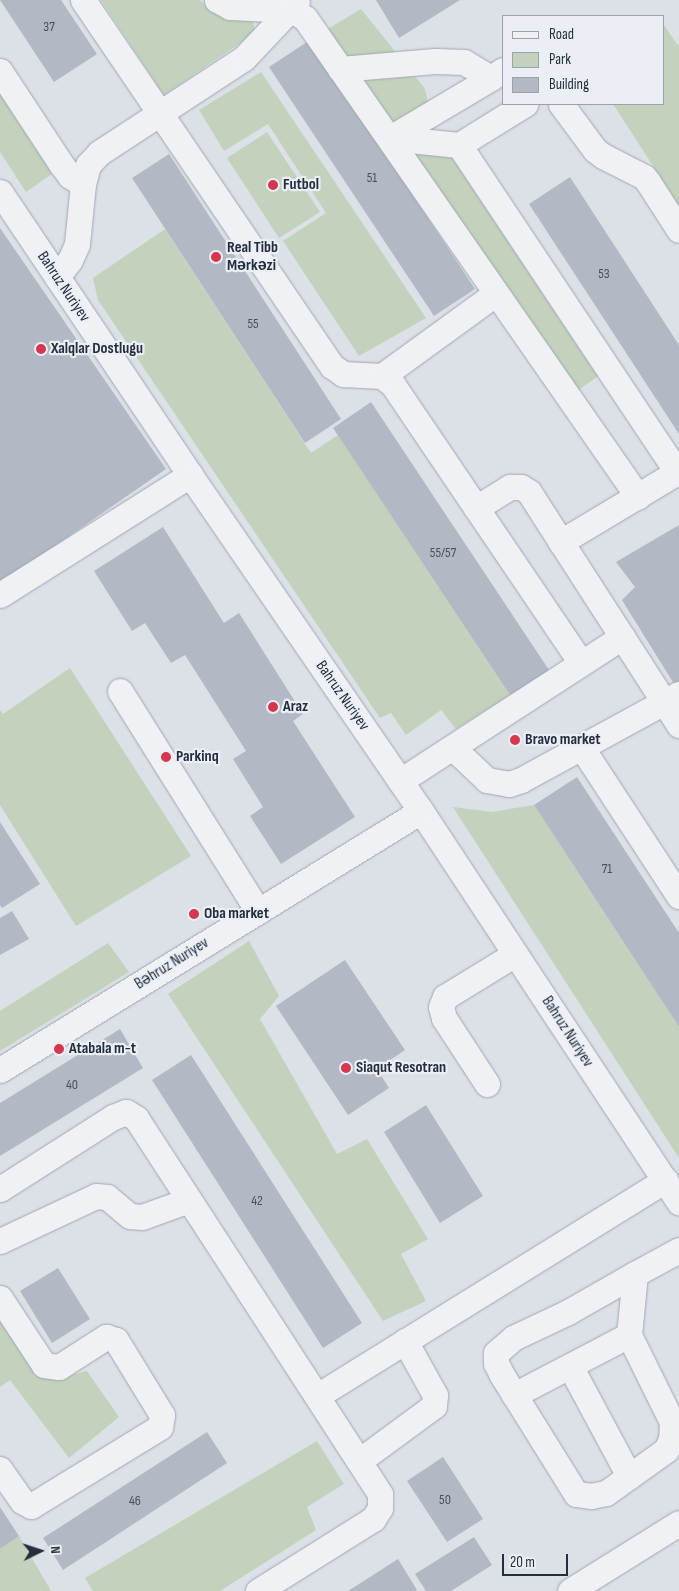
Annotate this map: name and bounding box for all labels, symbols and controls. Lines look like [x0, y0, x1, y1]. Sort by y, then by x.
legend [502, 15, 664, 105]
house number: 37 [43, 19, 55, 35]
text: Road [549, 25, 574, 44]
text: Park [549, 50, 571, 69]
text: Building [549, 75, 589, 94]
house number: 51 [367, 170, 377, 186]
place label: Futbol [283, 175, 319, 195]
marker: Futbol [267, 179, 279, 191]
place label: Real Tibb Mərkəzi [227, 238, 278, 276]
street label: Bahruz Nuriyev [32, 248, 94, 326]
marker: Real Tibb Mərkəzi [209, 250, 223, 264]
house number: 53 [598, 266, 610, 282]
house number: 55 [247, 316, 259, 332]
place label: Xalqlar Dostlugu [51, 339, 143, 359]
marker: Xalqlar Dostlugu [35, 343, 47, 355]
house number: 55/57 [430, 545, 456, 561]
street label: Bahruz Nuriyev [311, 657, 373, 735]
place label: Araz [283, 697, 308, 717]
marker: Araz [267, 701, 279, 713]
place label: Bravo market [525, 730, 600, 750]
marker: Bravo market [509, 734, 521, 746]
place label: Parkinq [176, 747, 219, 767]
marker: Parkinq [160, 751, 172, 763]
house number: 71 [602, 861, 612, 877]
place label: Oba market [204, 904, 269, 924]
marker: Oba market [188, 908, 200, 920]
street label: Bəhruz Nuriyev [132, 934, 212, 994]
street label: Bahruz Nuriyev [537, 993, 597, 1071]
place label: Atabala m-t [69, 1039, 136, 1059]
marker: Atabala m-t [53, 1043, 65, 1055]
place label: Siaqut Resotran [356, 1058, 446, 1078]
marker: Siaqut Resotran [340, 1062, 352, 1074]
house number: 40 [66, 1077, 78, 1093]
house number: 42 [251, 1193, 263, 1209]
house number: 50 [439, 1492, 451, 1508]
house number: 46 [129, 1493, 141, 1509]
north arrow [15, 1526, 65, 1576]
scale bar [504, 1544, 570, 1576]
text: N [47, 1546, 64, 1554]
text: 20 m [510, 1553, 535, 1572]

